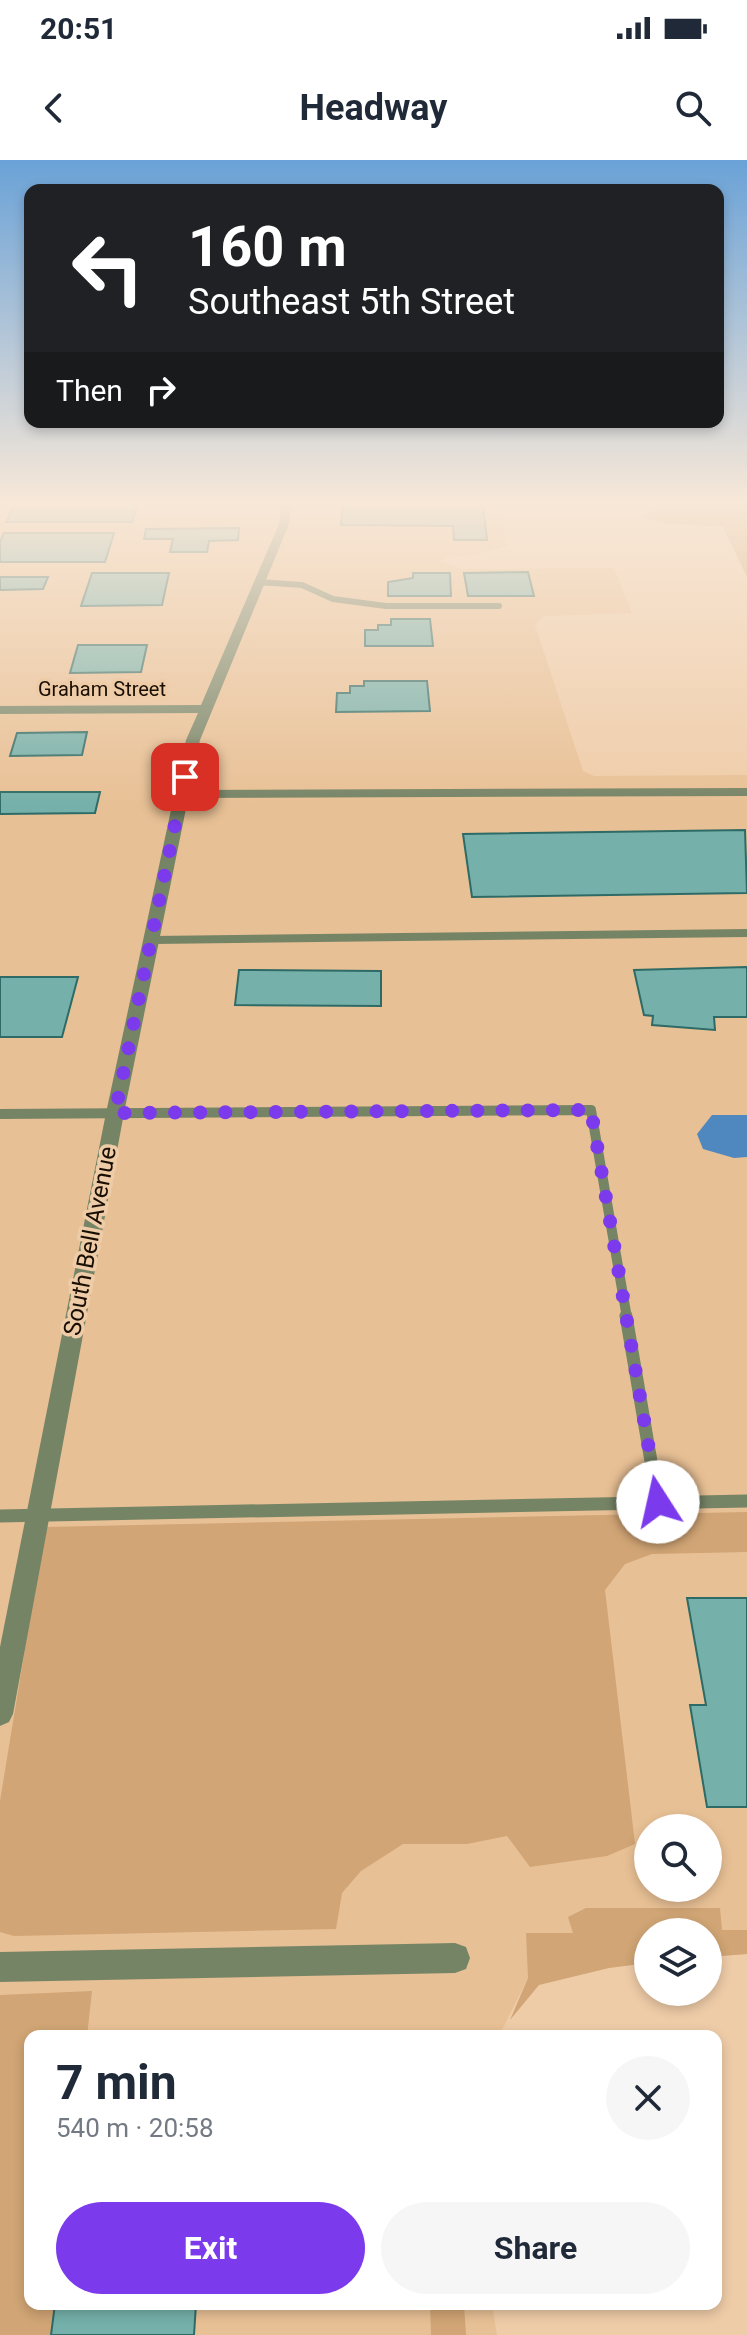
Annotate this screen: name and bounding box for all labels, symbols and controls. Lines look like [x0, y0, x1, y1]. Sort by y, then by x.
text: 20:51 [40, 11, 117, 46]
icon: back [32, 86, 76, 130]
icon: search [671, 86, 715, 130]
text: Headway [300, 87, 447, 129]
text: 160 m [188, 214, 347, 280]
icon: left [56, 216, 160, 320]
text: Southeast 5th Street [188, 281, 515, 323]
icon: right [139, 368, 183, 412]
text: Then [56, 373, 123, 408]
street label: Graham Street [38, 677, 166, 701]
pin [151, 743, 219, 811]
icon: arrive [163, 755, 207, 799]
street label: South Bell Avenue [58, 1144, 122, 1338]
position arrow [616, 1460, 700, 1544]
map controls [634, 1814, 722, 2006]
button: search [634, 1814, 722, 1902]
button: layers [634, 1918, 722, 2006]
text: 7 min [56, 2054, 177, 2111]
button: close [606, 2056, 690, 2140]
text: 540 m · 20:58 [56, 2113, 214, 2143]
button: Exit [56, 2202, 365, 2294]
button: Share [381, 2202, 690, 2294]

